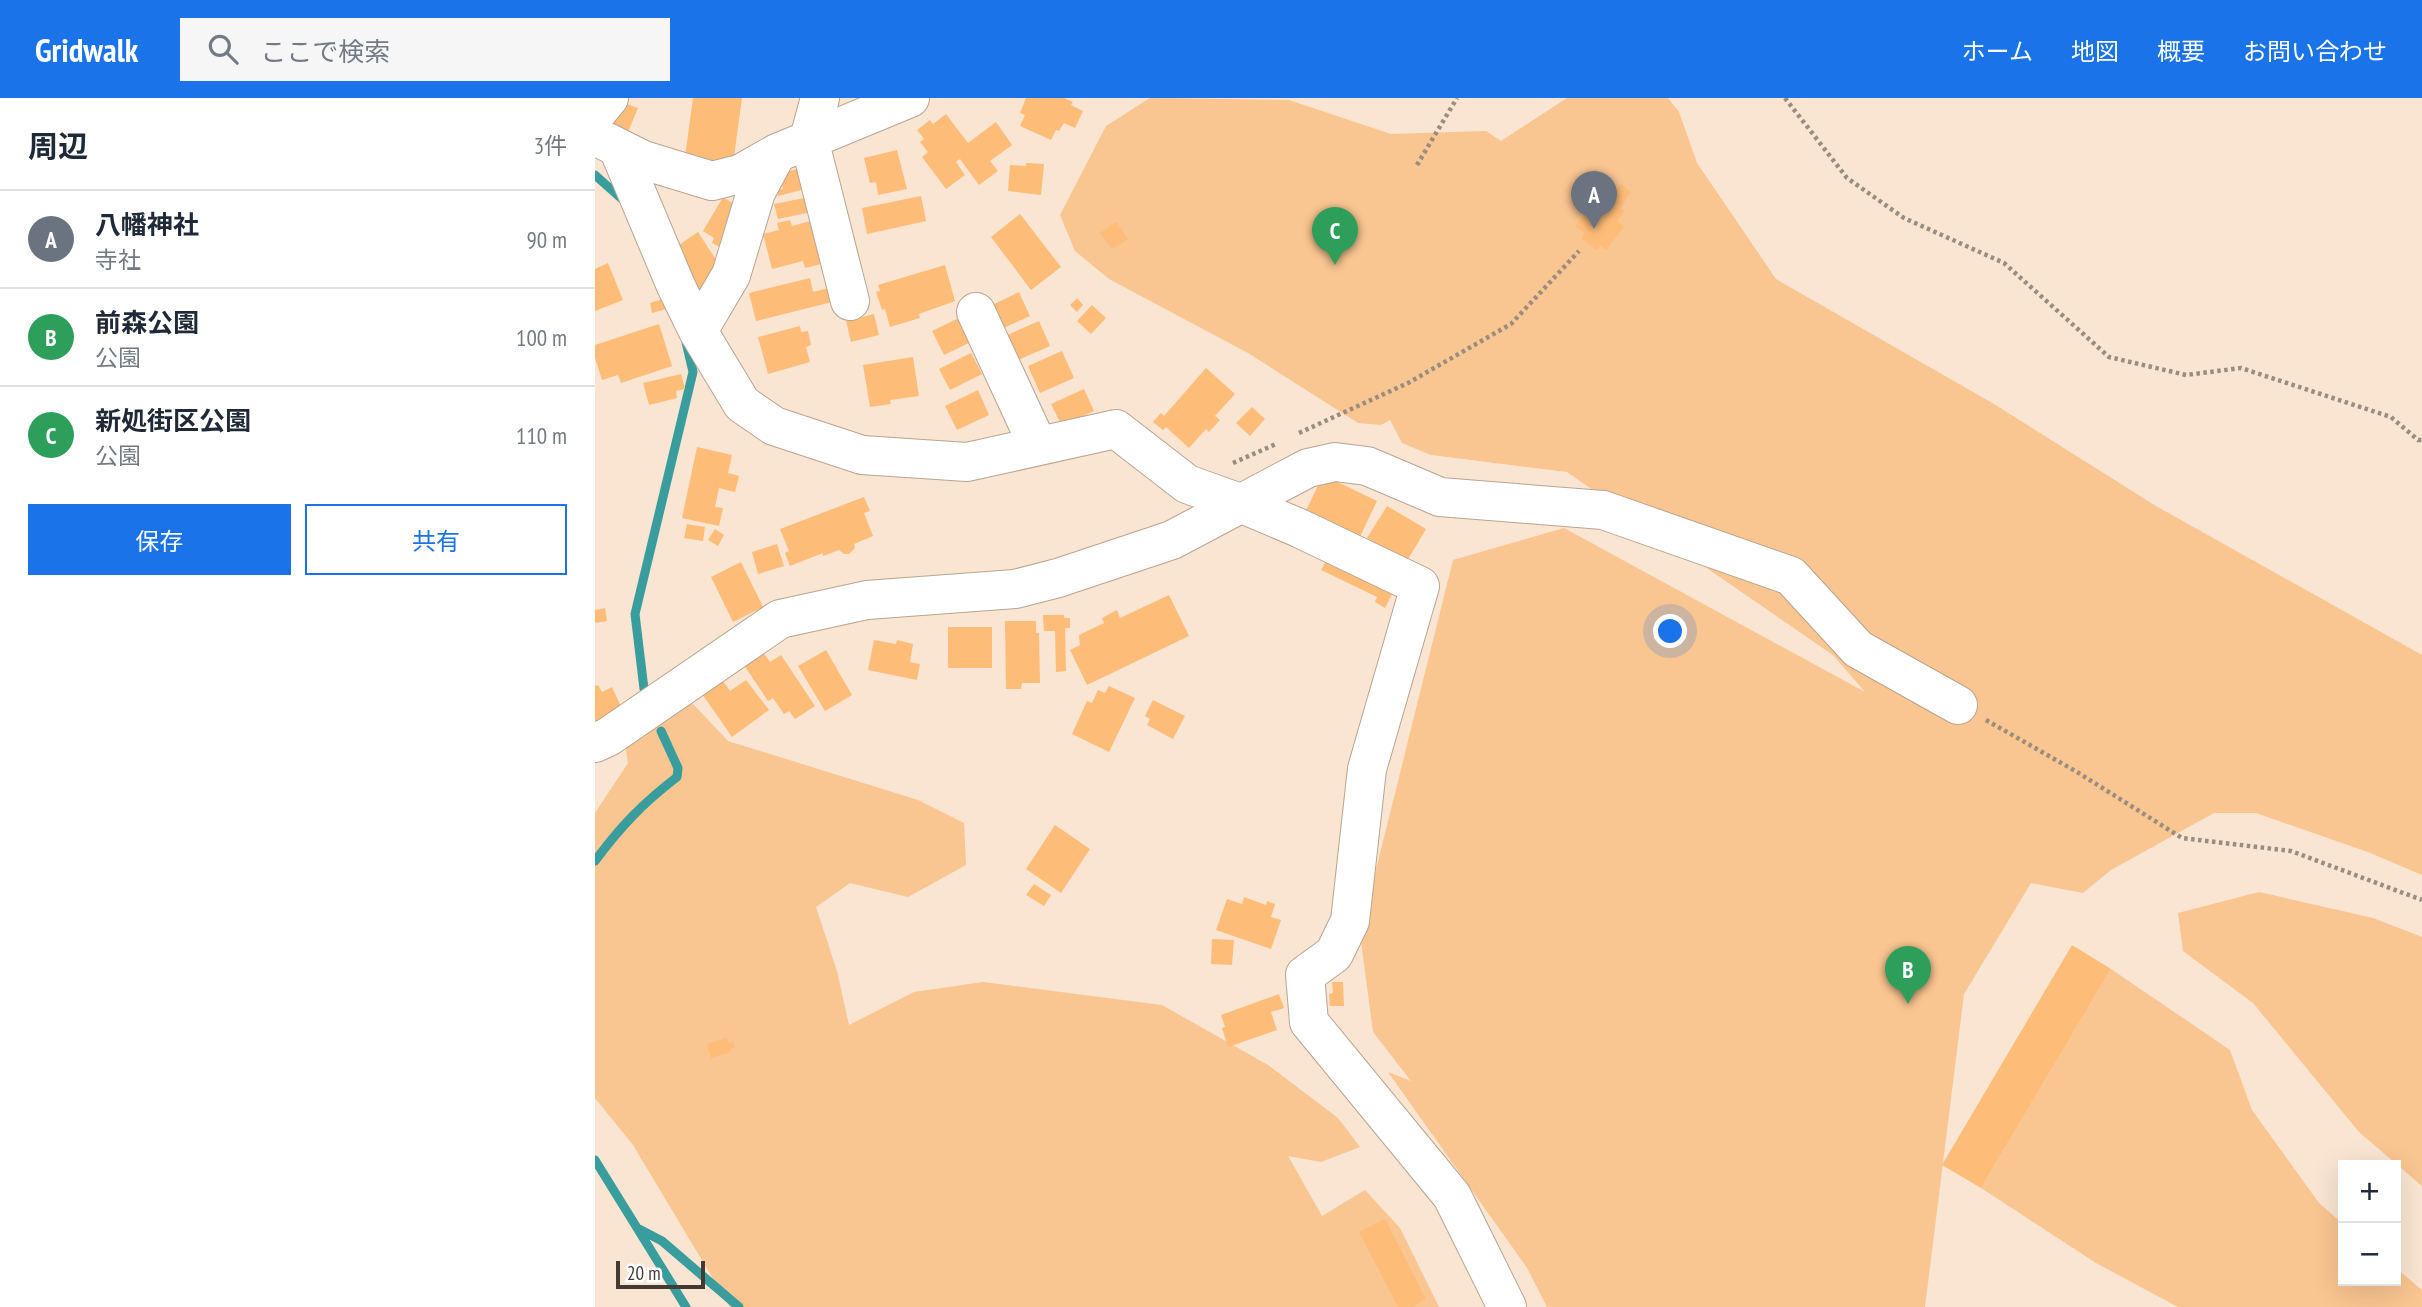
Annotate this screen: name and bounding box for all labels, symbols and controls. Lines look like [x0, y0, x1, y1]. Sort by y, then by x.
search box [180, 18, 670, 81]
text: Gridwalk [35, 28, 138, 71]
icon: search [204, 30, 242, 68]
text: ここで検索 [260, 35, 390, 68]
text: ホーム [1962, 36, 2033, 67]
text: 地図 [2071, 36, 2119, 67]
text: 概要 [2157, 36, 2205, 67]
text: お問い合わせ [2243, 36, 2387, 67]
text: 周辺 [28, 126, 88, 165]
text: 3件 [534, 131, 567, 160]
pin: A [1571, 171, 1617, 229]
pin: C [1312, 207, 1358, 265]
text: 八幡神社 [95, 208, 199, 241]
text: A [45, 225, 57, 254]
text: 90 m [526, 225, 567, 254]
text: 寺社 [95, 245, 141, 274]
text: 前森公園 [95, 306, 199, 339]
text: B [45, 323, 57, 352]
text: 100 m [516, 323, 567, 352]
text: 公園 [95, 343, 141, 372]
text: 新処街区公園 [95, 404, 251, 437]
text: C [46, 421, 56, 450]
text: 110 m [516, 421, 567, 450]
text: 公園 [95, 441, 141, 470]
button: 保存 [28, 504, 291, 575]
button: 共有 [305, 504, 567, 575]
your location [1653, 614, 1687, 648]
pin: B [1885, 946, 1931, 1004]
map controls [2338, 1160, 2401, 1286]
button: + [2338, 1160, 2401, 1223]
button: − [2338, 1223, 2401, 1286]
scale bar [616, 1258, 705, 1290]
text: 20 m [627, 1261, 661, 1285]

